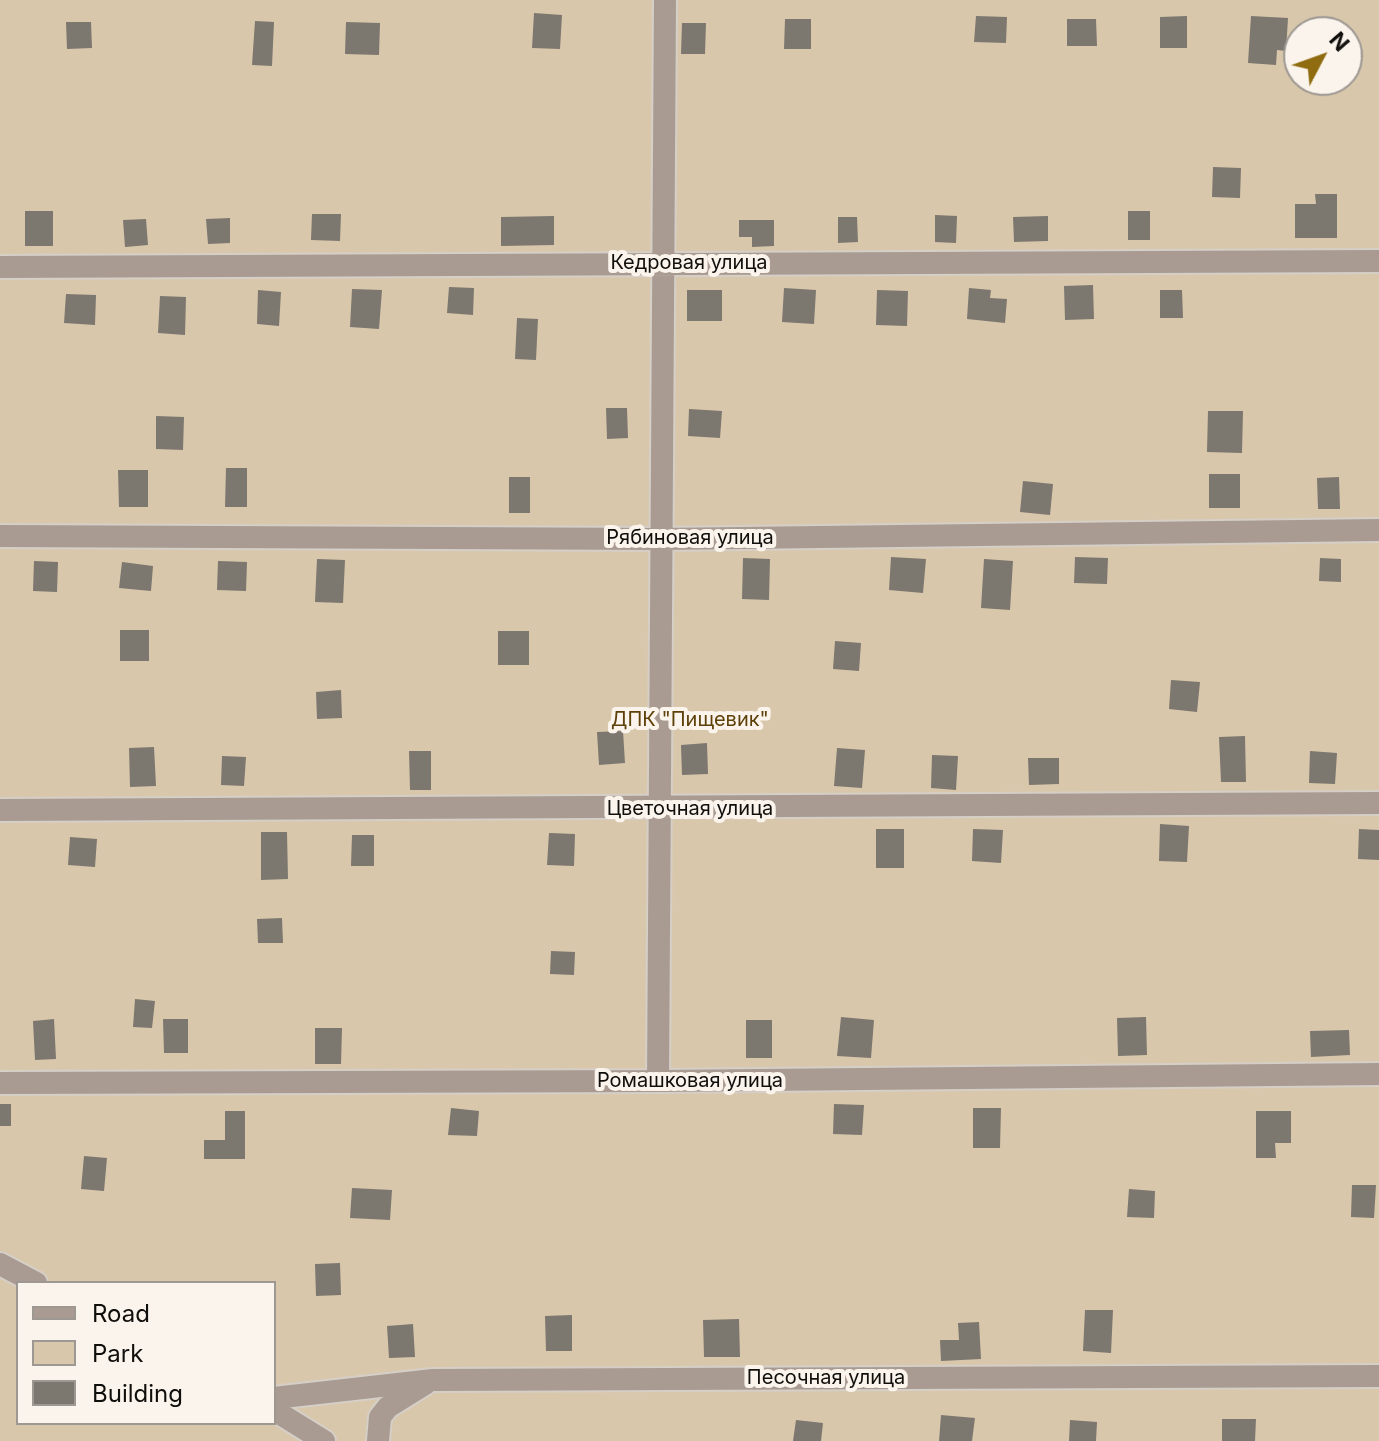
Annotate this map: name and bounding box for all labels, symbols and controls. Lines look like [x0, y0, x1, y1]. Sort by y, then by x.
north arrow [1283, 16, 1363, 96]
text: N [1324, 27, 1355, 56]
street label: Кедровая улица [610, 251, 768, 275]
street label: Рябиновая улица [606, 526, 774, 550]
park label: ДПК "Пищевик" [611, 708, 769, 732]
street label: Цветочная улица [607, 797, 773, 821]
street label: Ромашковая улица [597, 1069, 783, 1093]
legend [16, 1281, 276, 1425]
text: Road [92, 1299, 150, 1328]
text: Park [92, 1339, 143, 1368]
street label: Песочная улица [747, 1366, 905, 1390]
text: Building [92, 1379, 183, 1408]

